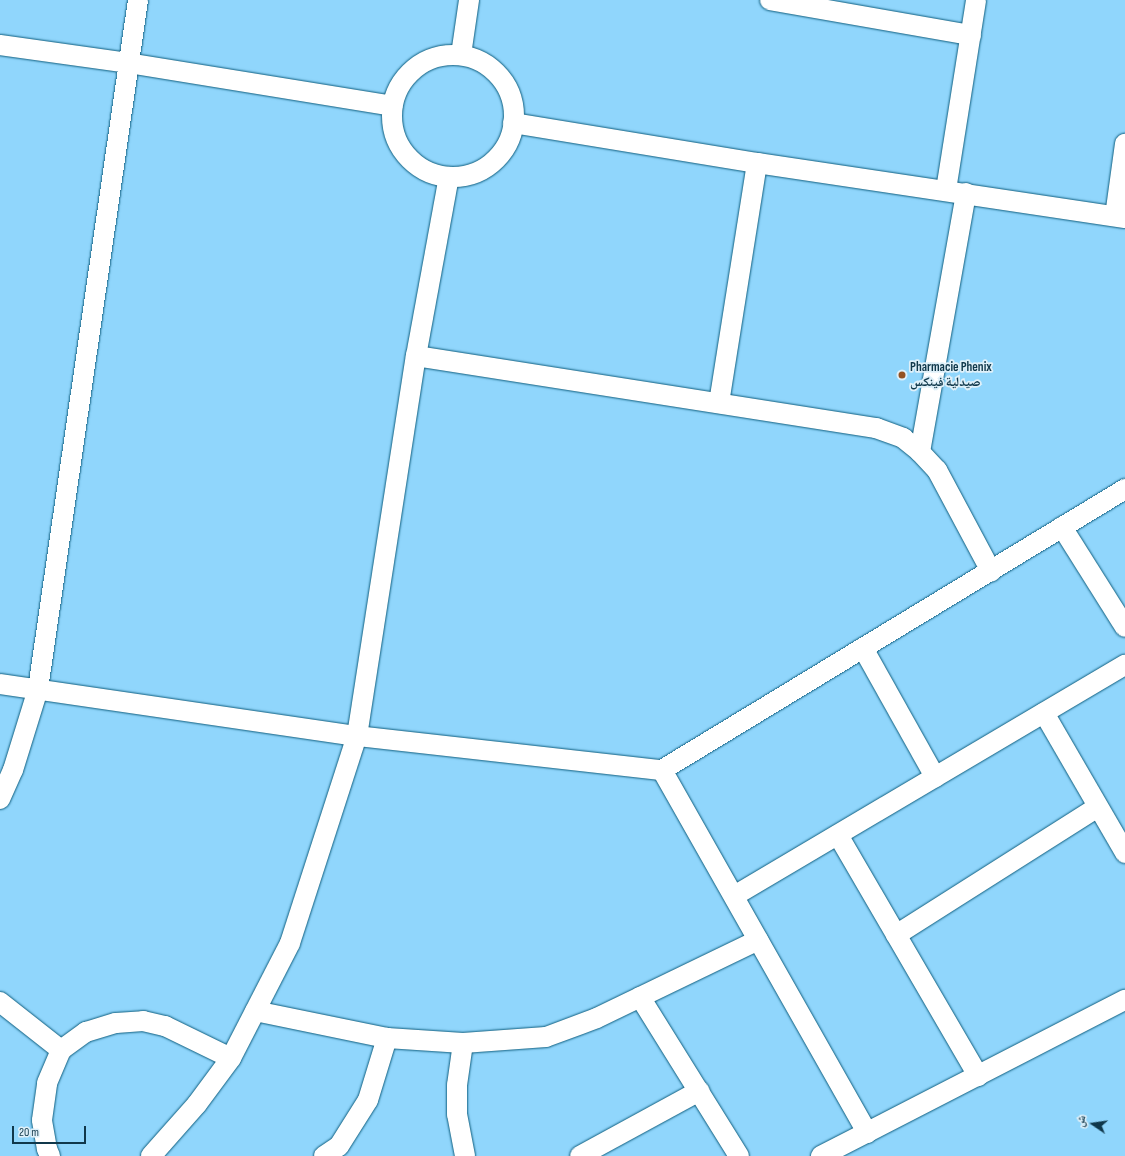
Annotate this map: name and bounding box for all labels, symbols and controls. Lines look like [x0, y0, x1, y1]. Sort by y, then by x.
place label: Pharmacie Phenix صيدلية فينكس [910, 360, 992, 391]
marker: Pharmacie Phenix صيدلية فينكس [897, 370, 907, 380]
north arrow [1073, 1104, 1113, 1144]
text: ش [1073, 1114, 1088, 1128]
scale bar [14, 1118, 88, 1144]
text: 20 m [19, 1125, 39, 1140]

